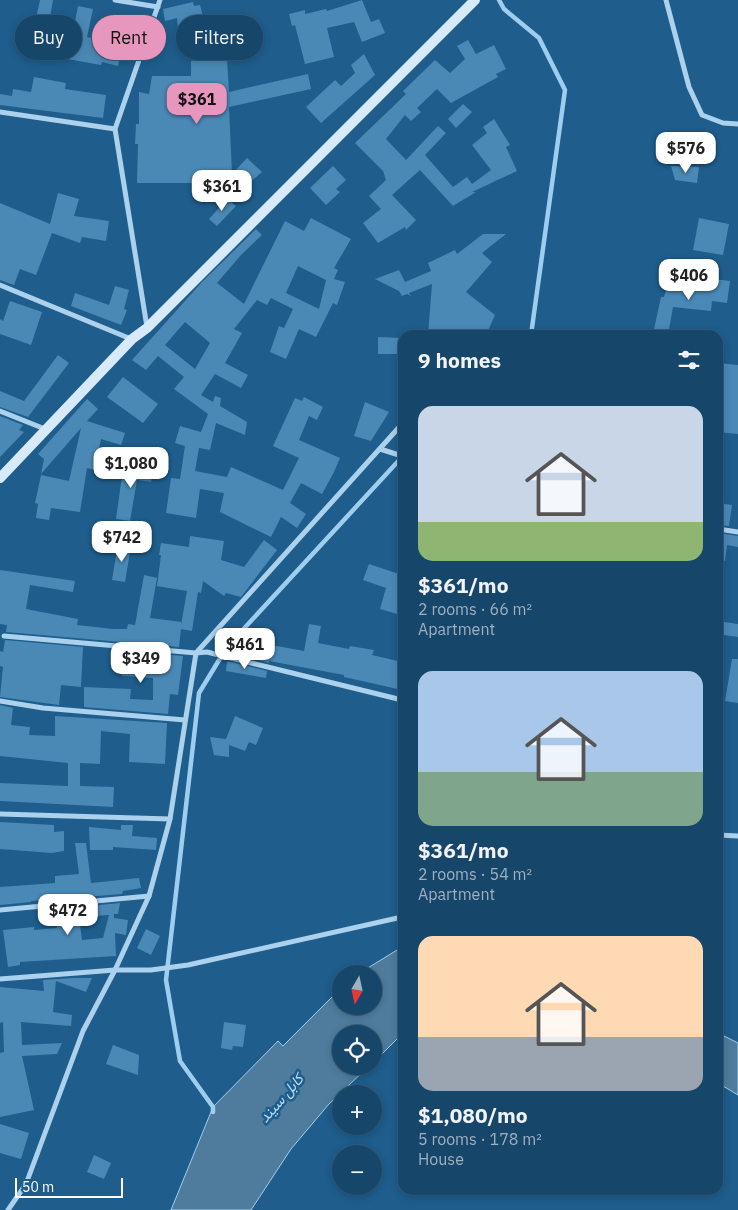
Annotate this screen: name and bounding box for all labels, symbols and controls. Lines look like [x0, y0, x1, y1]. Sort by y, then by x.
chip: Buy [15, 15, 82, 60]
chip: Rent [92, 15, 166, 60]
chip: Filters [176, 15, 263, 60]
pin: $361 [167, 82, 227, 125]
text: $361 [178, 89, 216, 109]
pin: $576 [656, 132, 716, 174]
text: $576 [667, 138, 705, 158]
pin: $361 [192, 170, 252, 212]
text: $361 [203, 176, 241, 196]
pin: $406 [659, 258, 719, 301]
text: $406 [670, 265, 708, 285]
text: 9 homes [418, 346, 501, 374]
icon: filters [675, 346, 703, 374]
icon: home [516, 439, 606, 529]
pin: $1,080 [90, 446, 172, 489]
text: $1,080 [105, 453, 157, 473]
pin: $742 [92, 520, 152, 563]
text: $742 [103, 527, 141, 547]
text: $361/mo [418, 571, 509, 599]
text: 2 rooms · 66 m² [418, 599, 532, 619]
text: Apartment [418, 619, 495, 639]
pin: $461 [215, 628, 275, 670]
text: $461 [226, 634, 264, 654]
pin: $349 [111, 642, 171, 684]
text: $349 [122, 648, 160, 668]
icon: home [516, 704, 606, 794]
text: $361/mo [418, 836, 509, 864]
text: 2 rooms · 54 m² [418, 864, 532, 884]
text: Apartment [418, 884, 495, 904]
pin: $472 [38, 894, 98, 936]
text: $472 [49, 900, 87, 920]
north arrow [332, 965, 382, 1015]
map controls [332, 965, 382, 1195]
icon: home [516, 969, 606, 1059]
button: locate [332, 1025, 382, 1075]
water label: کابل سيند [255, 1068, 309, 1126]
button: + [332, 1085, 382, 1135]
text: $1,080/mo [418, 1101, 528, 1129]
text: 5 rooms · 178 m² [418, 1129, 542, 1149]
button: − [332, 1145, 382, 1195]
text: House [418, 1149, 464, 1169]
scale bar [15, 1175, 122, 1198]
text: 50 m [22, 1178, 54, 1196]

